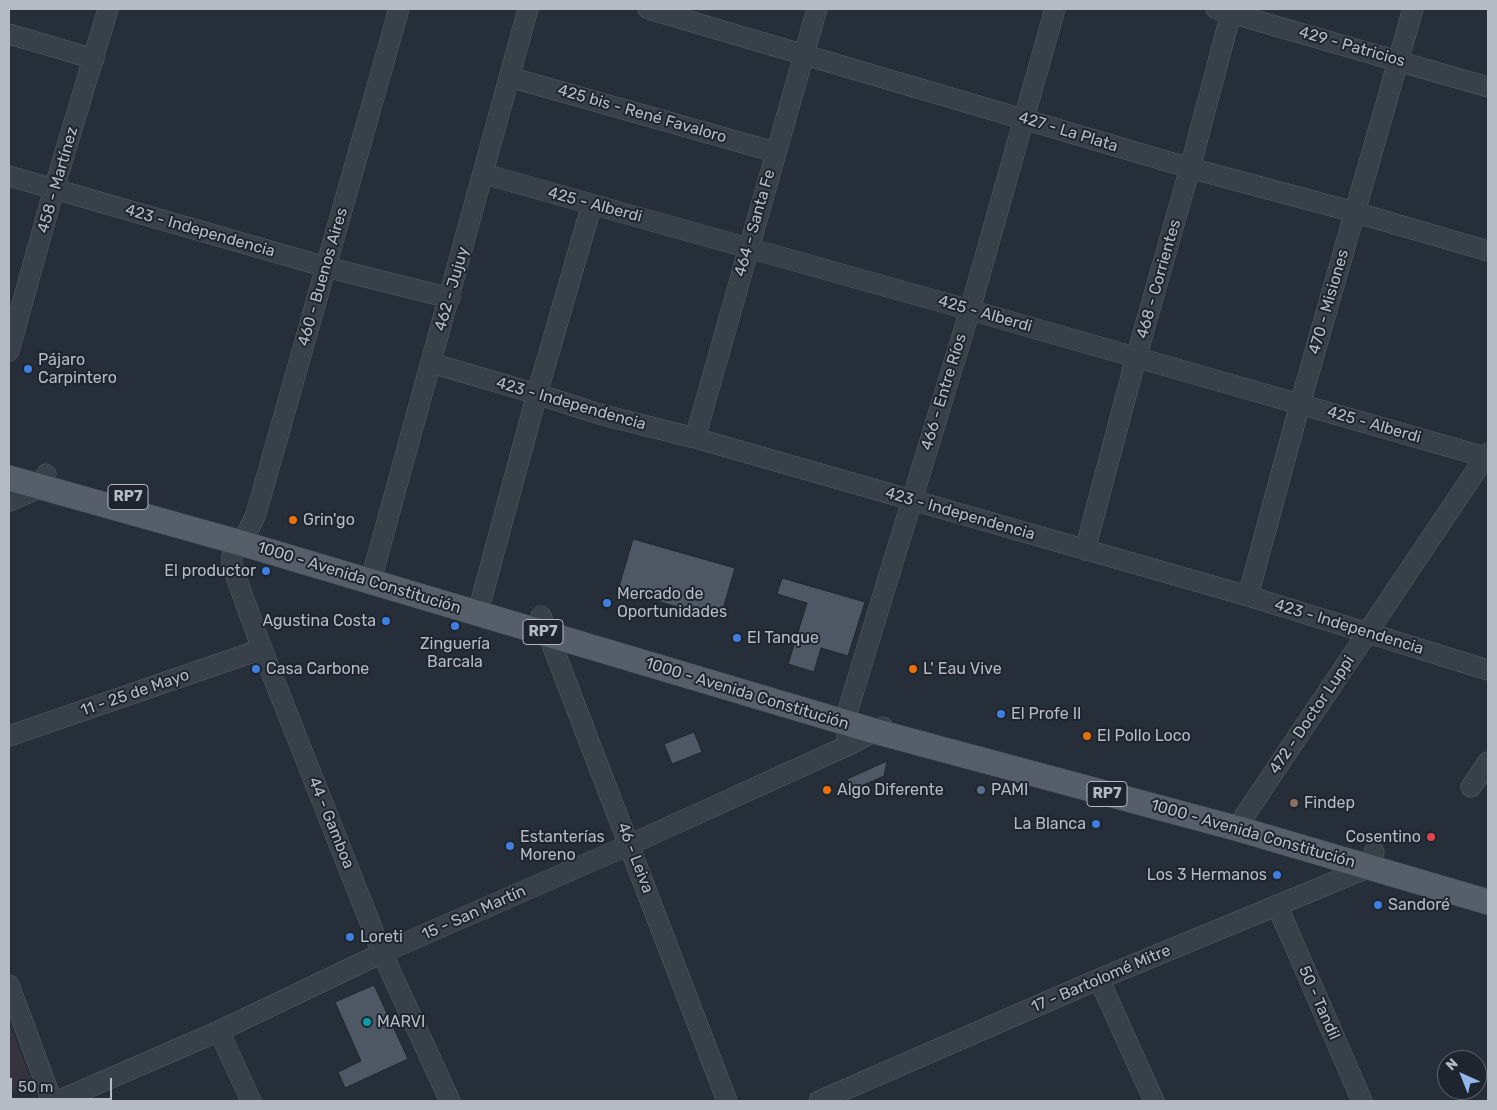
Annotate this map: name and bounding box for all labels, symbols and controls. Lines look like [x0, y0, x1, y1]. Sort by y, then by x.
street label: 429 - Patricios [1297, 23, 1407, 71]
street label: 425 bis - René Favaloro [555, 81, 729, 147]
street label: 427 - La Plata [1016, 108, 1120, 156]
street label: 458 - Martínez [34, 125, 82, 235]
street label: 464 - Santa Fe [731, 167, 779, 279]
street label: 425 - Alberdi [546, 183, 644, 227]
street label: 423 - Independencia [123, 200, 277, 262]
street label: 460 - Buenos Aires [294, 206, 352, 348]
street label: 468 - Corrientes [1133, 217, 1185, 341]
street label: 462 - Jujuy [431, 245, 473, 333]
street label: 470 - Misiones [1305, 247, 1353, 357]
street label: 425 - Alberdi [936, 291, 1034, 337]
street label: 466 - Entre Ríos [917, 331, 971, 453]
place label: Pájaro Carpintero [38, 350, 117, 388]
marker: Pájaro Carpintero [22, 363, 34, 375]
street label: 423 - Independencia [494, 373, 648, 435]
street label: 425 - Alberdi [1325, 402, 1423, 448]
street label: 423 - Independencia [883, 483, 1037, 545]
road number: RP7 [108, 484, 148, 510]
place label: Grin'go [303, 510, 355, 530]
marker: Grin'go [287, 514, 299, 526]
street label: 1000 - Avenida Constitución [255, 538, 463, 618]
place label: El productor [164, 561, 256, 581]
marker: El productor [260, 565, 272, 577]
place label: Mercado de Oportunidades [617, 584, 727, 622]
street label: 423 - Independencia [1272, 595, 1426, 659]
marker: Mercado de Oportunidades [601, 597, 613, 609]
place label: Agustina Costa [262, 611, 376, 631]
marker: Agustina Costa [380, 615, 392, 627]
marker: Zinguería Barcala [449, 620, 461, 632]
road number: RP7 [523, 620, 563, 644]
place label: El Tanque [747, 628, 819, 648]
marker: El Tanque [731, 632, 743, 644]
place label: Zinguería Barcala [420, 634, 490, 672]
street label: 472 - Doctor Luppi [1265, 652, 1359, 778]
street label: 1000 - Avenida Constitución [643, 654, 851, 734]
place label: Casa Carbone [266, 659, 369, 679]
place label: L' Eau Vive [923, 659, 1002, 679]
marker: Casa Carbone [250, 663, 262, 675]
marker: L' Eau Vive [907, 663, 919, 675]
street label: 11 - 25 de Mayo [78, 665, 192, 721]
place label: El Profe II [1011, 704, 1081, 724]
marker: El Profe II [995, 708, 1007, 720]
place label: El Pollo Loco [1097, 726, 1191, 746]
marker: El Pollo Loco [1081, 730, 1093, 742]
street label: 44 - Gamboa [304, 774, 358, 872]
place label: Algo Diferente [837, 780, 944, 800]
place label: PAMI [991, 780, 1028, 800]
road number: RP7 [1087, 782, 1127, 806]
marker: Algo Diferente [821, 784, 833, 796]
marker: PAMI [975, 784, 987, 796]
place label: Findep [1304, 793, 1355, 813]
street label: 1000 - Avenida Constitución [1149, 796, 1357, 872]
marker: Findep [1288, 797, 1300, 809]
place label: La Blanca [1013, 814, 1086, 834]
marker: La Blanca [1090, 818, 1102, 830]
street label: 46 - Leiva [613, 820, 657, 896]
place label: Estanterías Moreno [520, 827, 605, 865]
place label: Cosentino [1345, 827, 1421, 847]
marker: Cosentino [1425, 831, 1437, 843]
marker: Estanterías Moreno [504, 840, 516, 852]
place label: Los 3 Hermanos [1147, 865, 1267, 885]
marker: Los 3 Hermanos [1271, 869, 1283, 881]
street label: 15 - San Martín [419, 881, 529, 945]
place label: Sandoré [1388, 895, 1450, 915]
marker: Sandoré [1372, 899, 1384, 911]
place label: Loreti [360, 927, 403, 947]
marker: Loreti [344, 931, 356, 943]
street label: 17 - Bartolomé Mitre [1028, 941, 1174, 1017]
street label: 50 - Tandil [1294, 963, 1344, 1043]
place label: MARVI [377, 1012, 425, 1032]
marker: MARVI [361, 1016, 373, 1028]
north arrow [1437, 1050, 1487, 1100]
text: N [1442, 1055, 1461, 1074]
scale bar [12, 1068, 115, 1100]
text: 50 m [18, 1078, 53, 1096]

